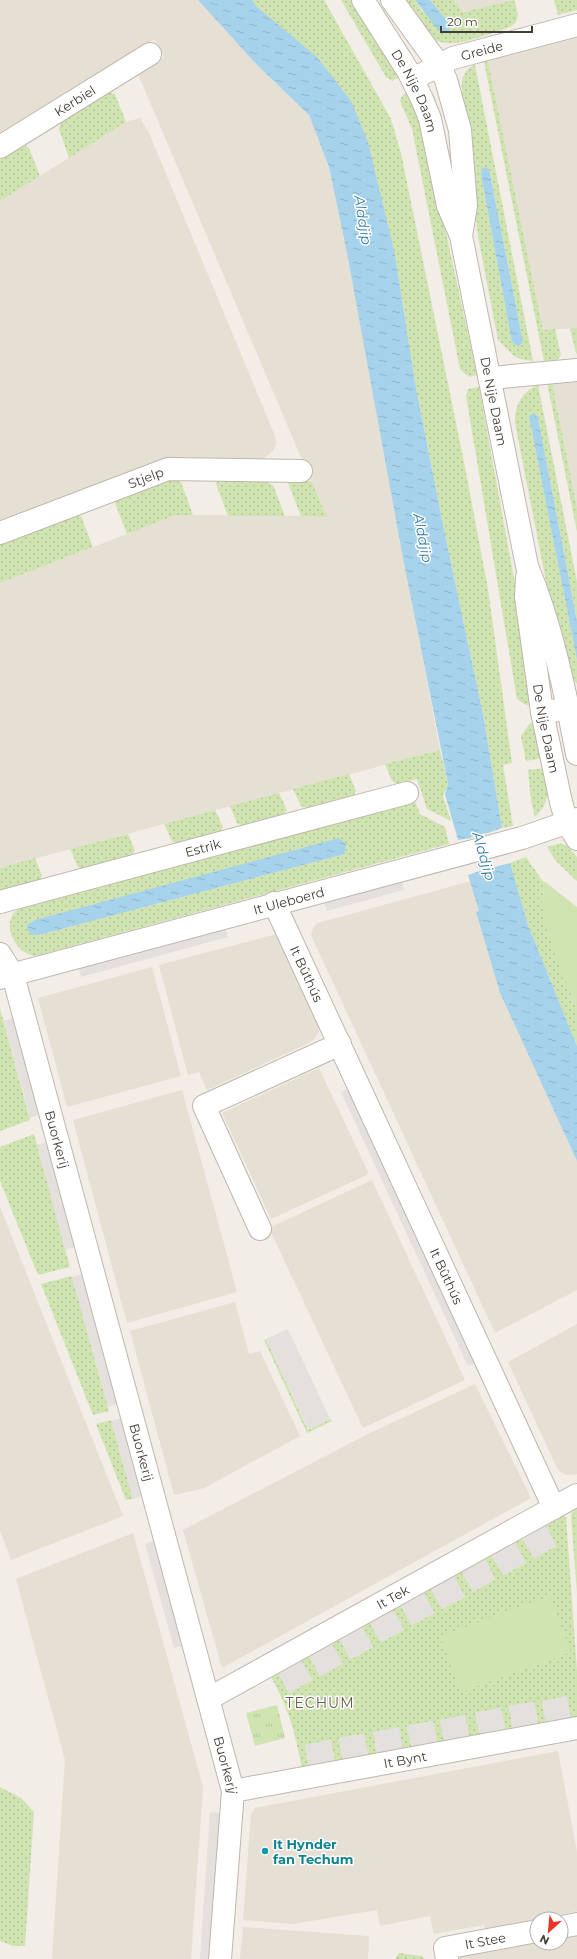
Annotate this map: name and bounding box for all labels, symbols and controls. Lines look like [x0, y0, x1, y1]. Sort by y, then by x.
scale bar [441, 8, 532, 34]
text: 20 m [447, 14, 478, 29]
street label: Greide [459, 37, 505, 64]
street label: De Nije Daam [388, 46, 441, 134]
street label: Kerbiel [51, 82, 98, 119]
water label: Alddjip [350, 193, 376, 246]
street label: De Nije Daam [477, 355, 511, 447]
street label: Stjelp [126, 463, 166, 492]
water label: Alddjip [409, 511, 437, 564]
street label: De Nije Daam [530, 683, 563, 775]
water label: Alddjip [468, 829, 500, 882]
street label: Estrik [183, 835, 223, 860]
street label: It Uleboerd [251, 883, 326, 918]
street label: It Bûthús [287, 943, 327, 1005]
street label: Buorkerij [42, 1109, 73, 1170]
street label: It Bûthús [427, 1245, 467, 1307]
street label: Buorkerij [126, 1422, 157, 1483]
street label: It Tek [373, 1581, 412, 1612]
district label: TECHUM [285, 1694, 355, 1712]
street label: Buorkerij [211, 1734, 241, 1794]
street label: It Bynt [382, 1748, 428, 1771]
place label: It Hynder fan Techum [273, 1836, 353, 1867]
marker: It Hynder fan Techum [260, 1846, 270, 1856]
north arrow [529, 1911, 569, 1951]
street label: It Stee [463, 1929, 507, 1952]
text: N [537, 1932, 552, 1948]

